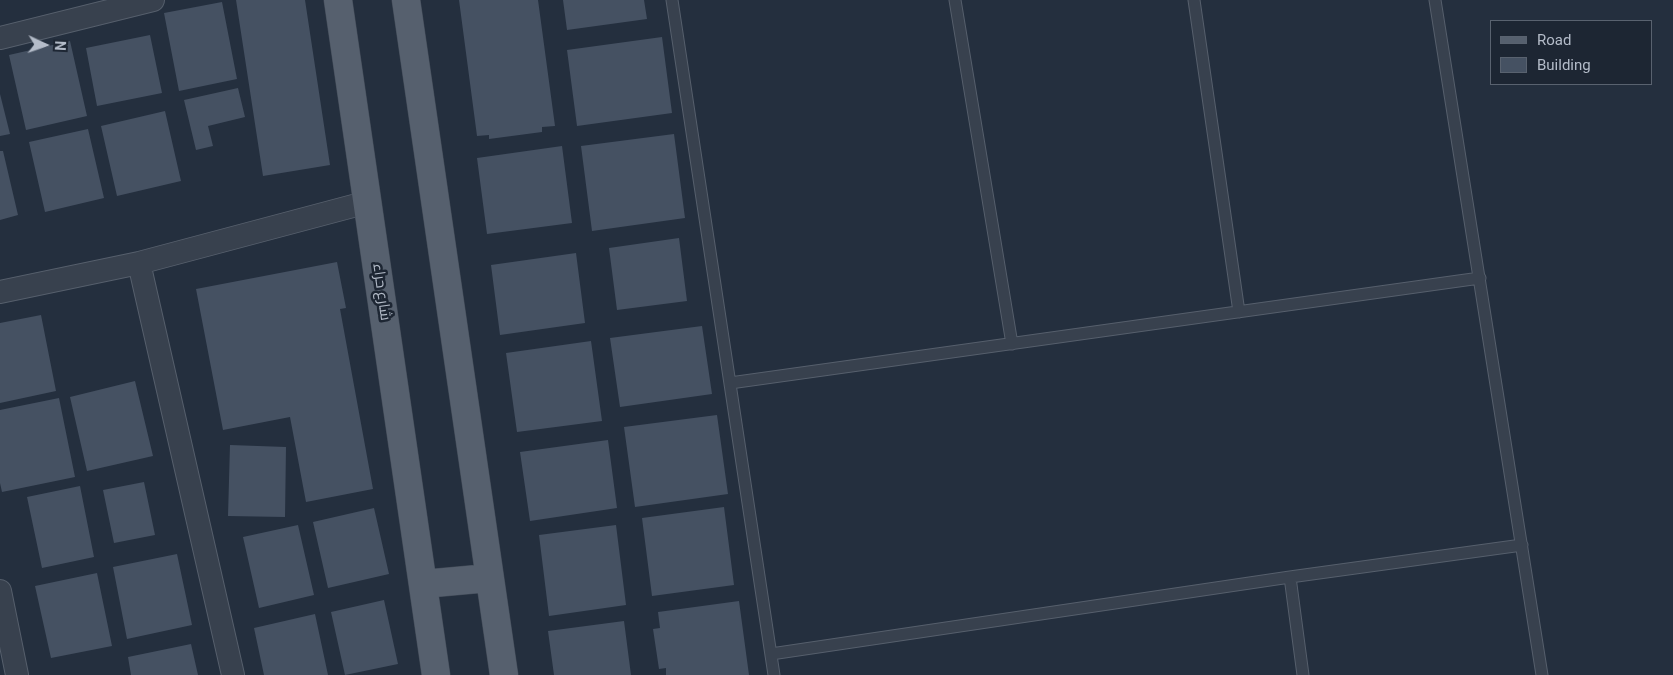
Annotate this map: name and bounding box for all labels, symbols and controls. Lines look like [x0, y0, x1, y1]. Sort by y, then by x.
north arrow [20, 20, 70, 70]
legend [1490, 20, 1653, 85]
text: Road [1537, 31, 1571, 49]
text: N [52, 40, 68, 51]
text: Building [1537, 56, 1591, 74]
street label: شارع حراء [368, 262, 394, 322]

